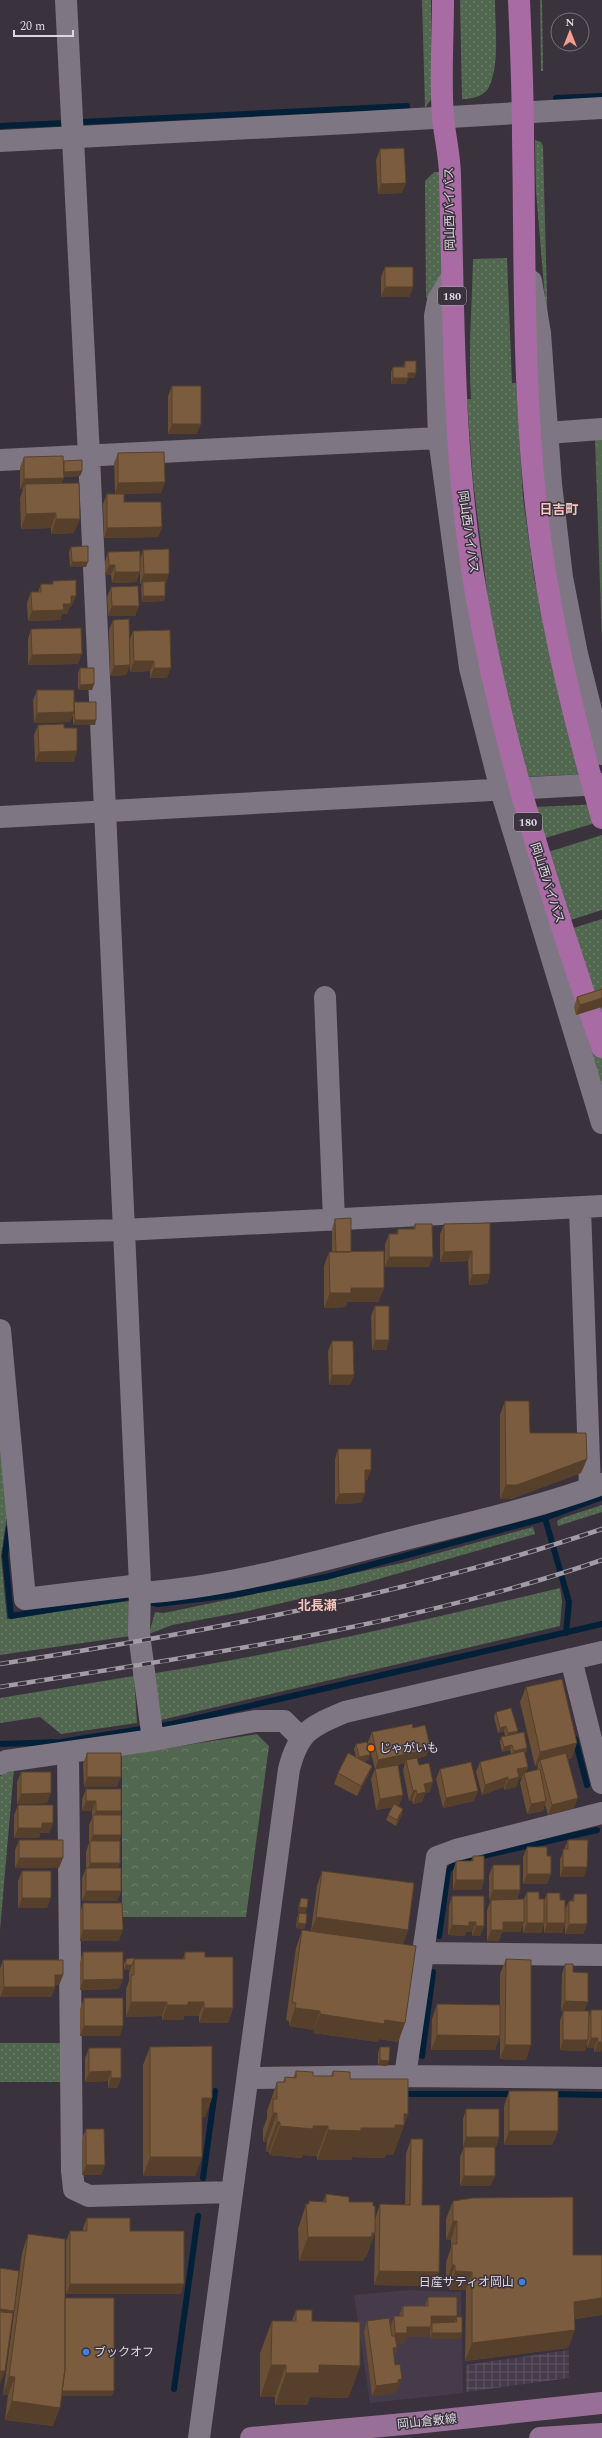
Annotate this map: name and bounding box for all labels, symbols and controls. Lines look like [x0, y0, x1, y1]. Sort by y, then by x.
scale bar [14, 12, 73, 38]
north arrow [550, 12, 590, 52]
text: N [566, 14, 575, 31]
text: 20 m [20, 17, 45, 36]
street label: 岡山西バイパス [440, 167, 460, 251]
road number: 180 [438, 287, 466, 305]
street label: 岡山西バイパス [453, 489, 483, 575]
district label: 日吉町 [539, 500, 579, 520]
road number: 180 [514, 813, 542, 831]
street label: 岡山西バイパス [525, 840, 569, 926]
district label: 北長瀬 [297, 1596, 337, 1616]
place label: じゃがいも [379, 1739, 439, 1758]
marker: じゃがいも [366, 1743, 376, 1753]
place label: 日産サティオ岡山 [419, 2273, 514, 2292]
marker: 日産サティオ岡山 [517, 2277, 527, 2287]
place label: ブックオフ [94, 2343, 154, 2362]
marker: ブックオフ [81, 2347, 91, 2357]
street label: 岡山倉敷線 [396, 2409, 458, 2435]

